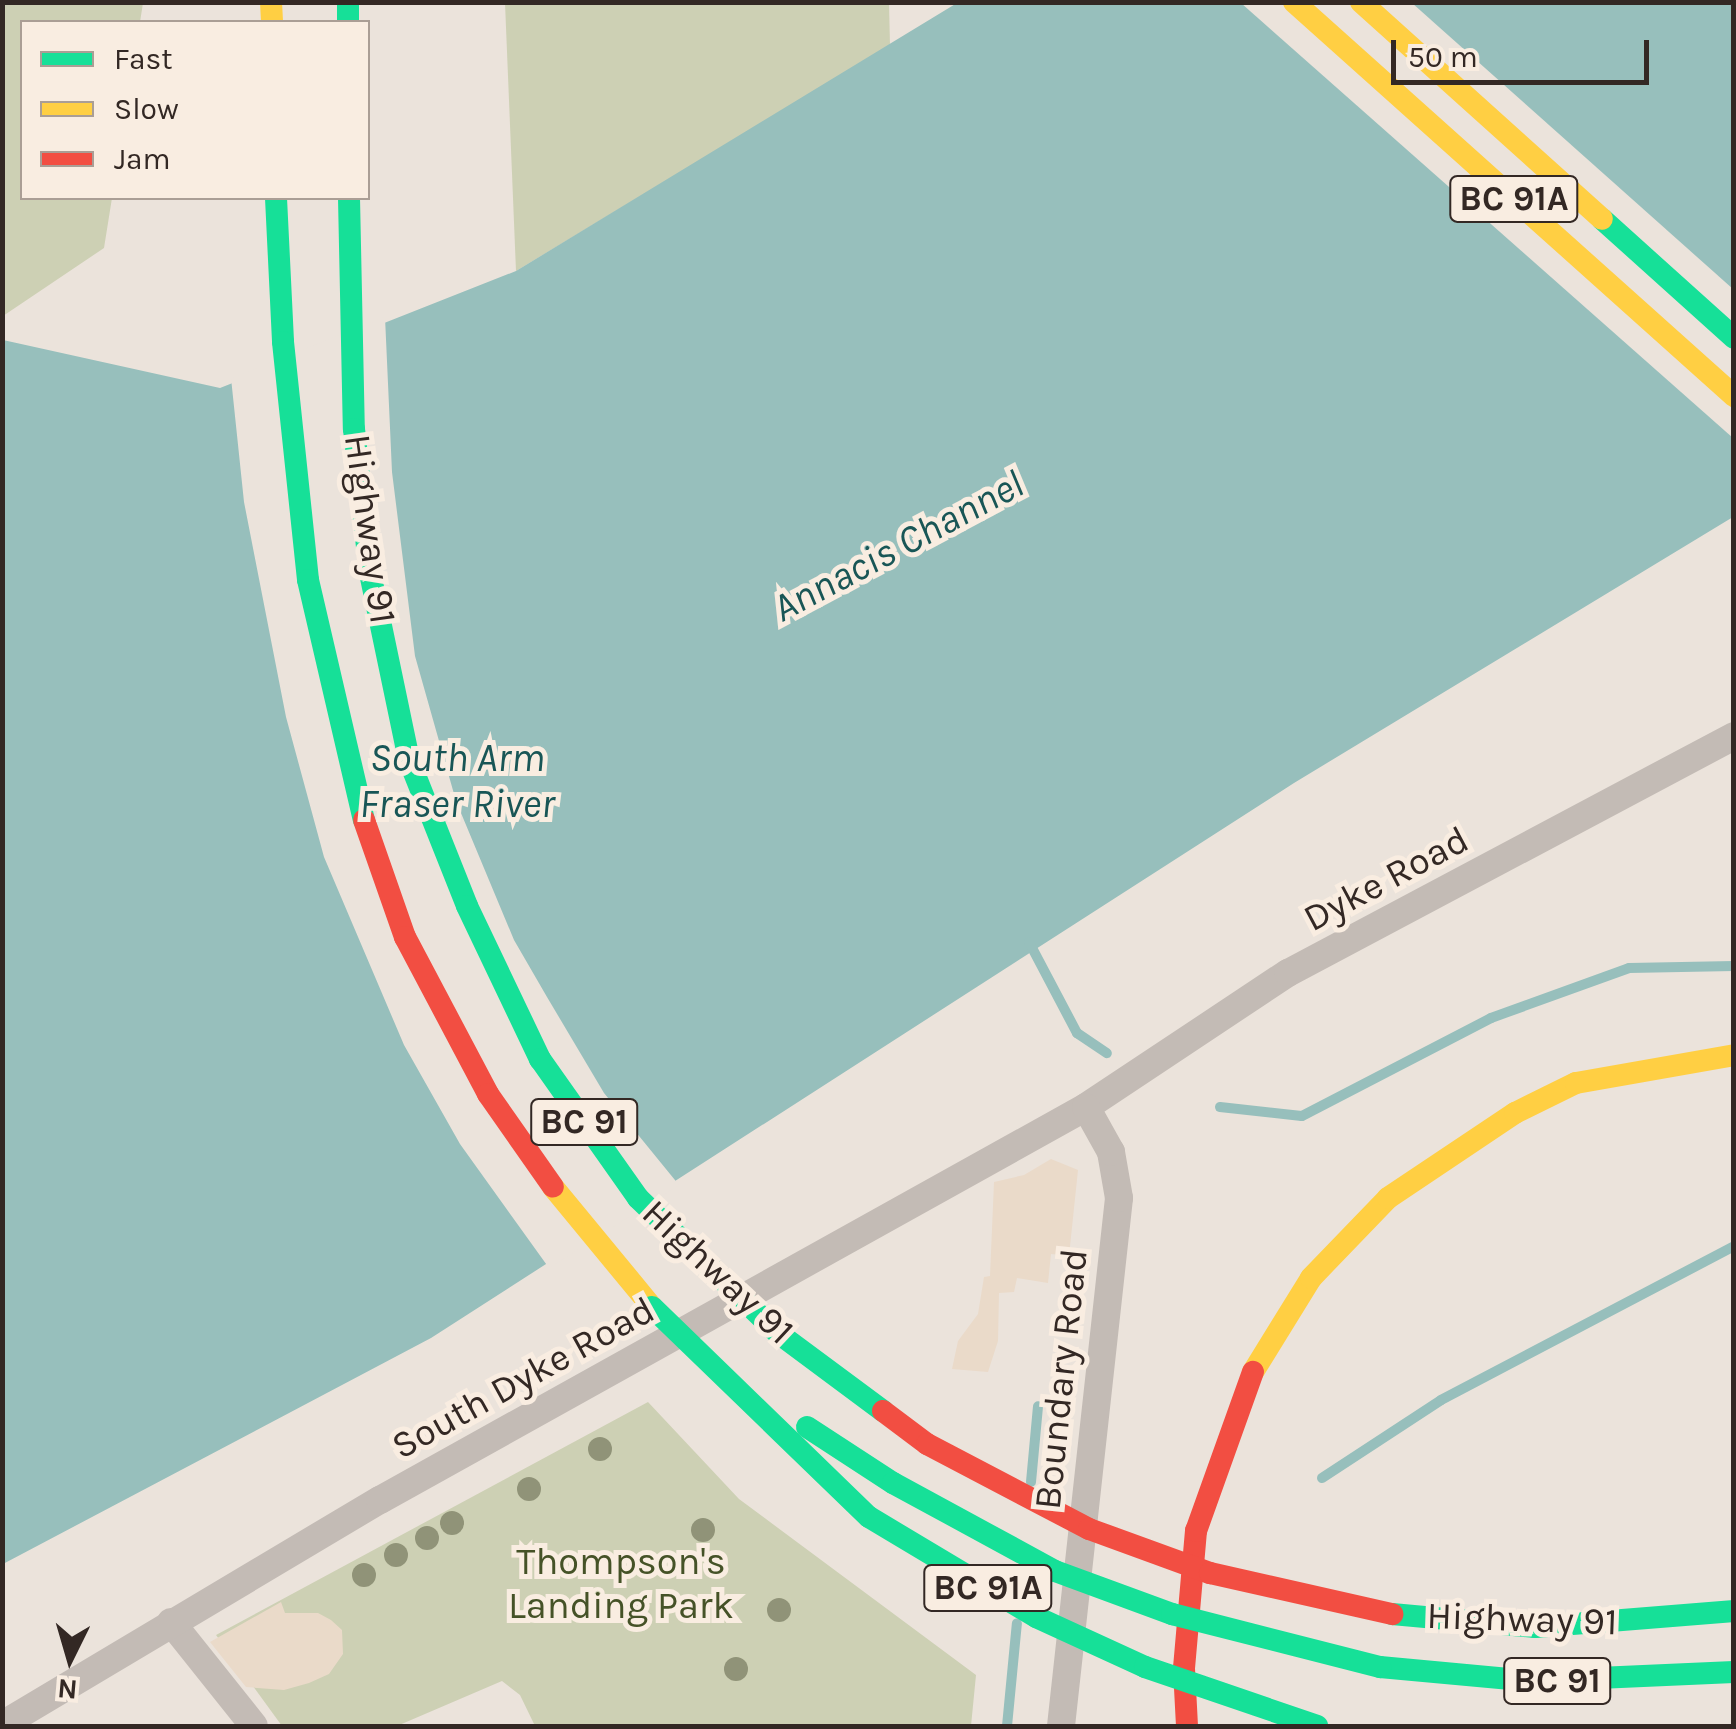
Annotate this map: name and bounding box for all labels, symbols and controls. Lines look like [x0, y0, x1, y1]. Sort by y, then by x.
legend [20, 20, 370, 200]
scale bar [1396, 20, 1654, 82]
text: 50 m [1408, 39, 1478, 75]
text: Fast [114, 41, 173, 77]
text: Slow [114, 91, 179, 127]
text: Jam [114, 141, 171, 177]
road number: BC 91A [1449, 169, 1579, 229]
street label: Highway 91 [334, 431, 406, 627]
water label: Annacis Channel [764, 460, 1032, 632]
water label: South Arm Fraser River [359, 734, 555, 828]
street label: Dyke Road [1296, 817, 1476, 941]
road number: BC 91 [529, 1092, 639, 1152]
street label: Highway 91 [633, 1190, 803, 1354]
street label: Boundary Road [1025, 1246, 1097, 1512]
street label: South Dyke Road [384, 1287, 662, 1469]
park label: Thompson's Landing Park [508, 1539, 734, 1628]
road number: BC 91A [923, 1558, 1053, 1618]
street label: Highway 91 [1426, 1593, 1618, 1645]
north arrow [20, 1609, 120, 1709]
road number: BC 91 [1502, 1651, 1612, 1711]
text: N [56, 1672, 79, 1707]

